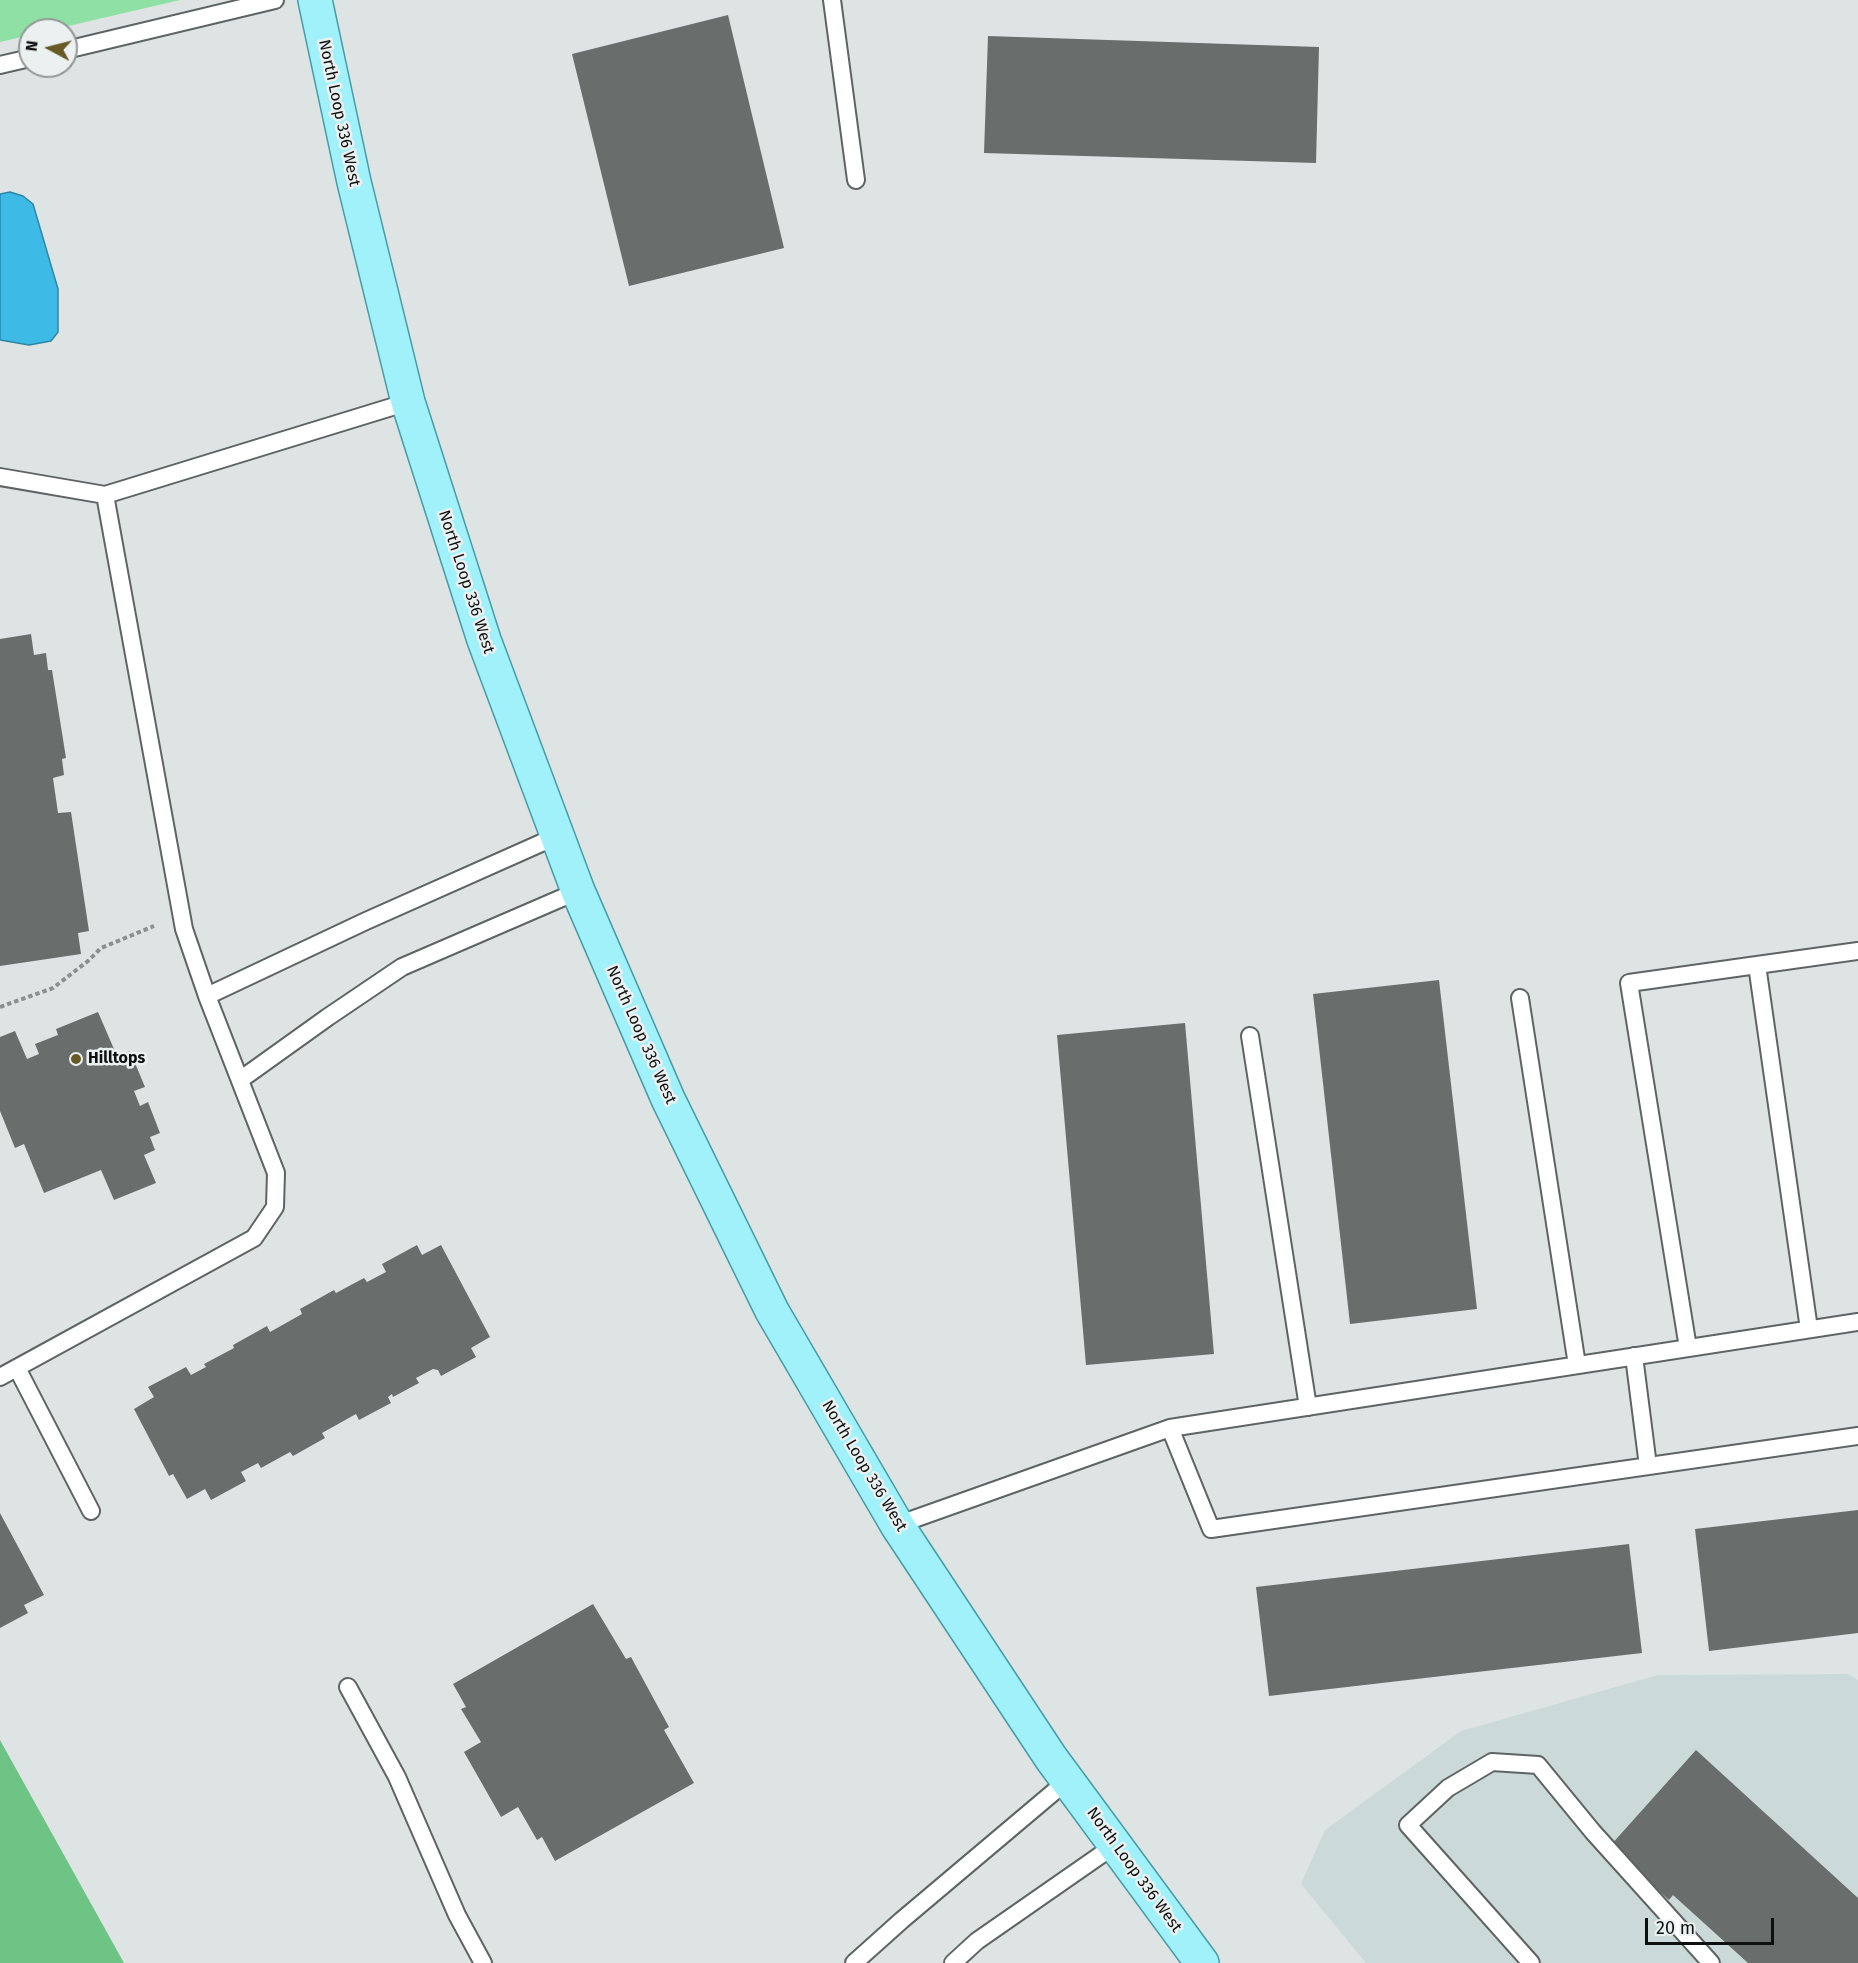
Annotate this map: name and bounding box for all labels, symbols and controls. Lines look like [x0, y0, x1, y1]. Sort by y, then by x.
north arrow [18, 18, 78, 78]
street label: North Loop 336 West [314, 38, 364, 188]
text: N [22, 40, 42, 52]
street label: North Loop 336 West [434, 508, 498, 656]
street label: North Loop 336 West [602, 963, 680, 1107]
place label: Hilltops [88, 1049, 145, 1069]
marker: Hilltops [69, 1052, 83, 1066]
street label: North Loop 336 West [817, 1397, 911, 1535]
street label: North Loop 336 West [1082, 1804, 1186, 1936]
scale bar [1648, 1906, 1777, 1944]
text: 20 m [1656, 1917, 1695, 1939]

